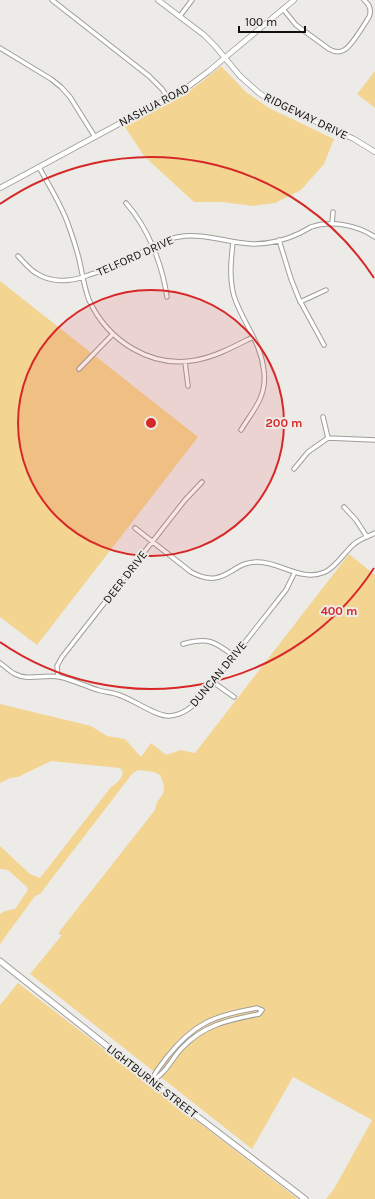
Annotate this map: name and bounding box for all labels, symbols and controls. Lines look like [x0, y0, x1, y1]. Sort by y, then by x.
scale bar [239, 8, 305, 34]
text: 100 m [245, 15, 277, 29]
street label: NASHUA ROAD [116, 81, 192, 129]
street label: RIDGEWAY DRIVE [262, 90, 350, 142]
street label: TELFORD DRIVE [94, 233, 176, 279]
centre of rings [144, 416, 158, 430]
text: 200 m [266, 416, 302, 430]
street label: DEER DRIVE [100, 548, 150, 606]
text: 400 m [321, 604, 357, 618]
street label: DUNCAN DRIVE [186, 638, 250, 710]
street label: LIGHTBURNE STREET [104, 1041, 200, 1121]

